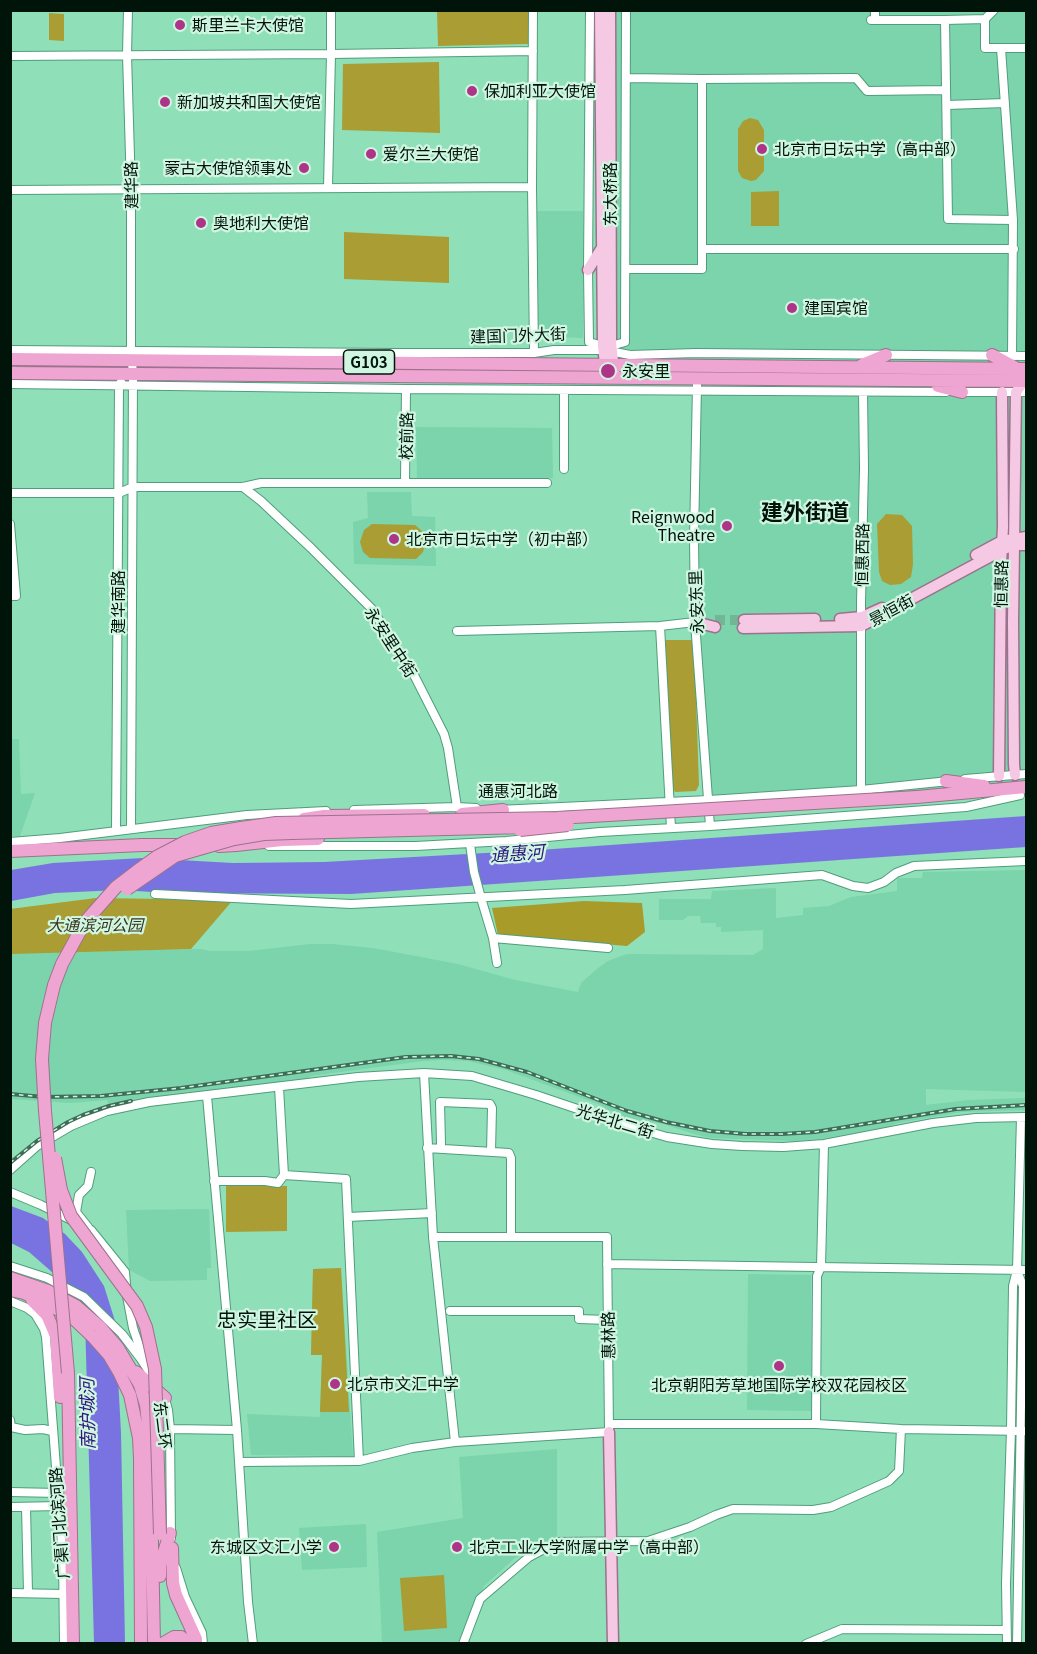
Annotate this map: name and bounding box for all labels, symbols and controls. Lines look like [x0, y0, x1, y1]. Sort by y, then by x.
place label: 斯里兰卡大使馆 [192, 15, 304, 35]
marker: 斯里兰卡大使馆 [173, 18, 187, 32]
place label: 保加利亚大使馆 [484, 81, 596, 101]
marker: 保加利亚大使馆 [465, 84, 479, 98]
place label: 新加坡共和国大使馆 [177, 92, 321, 112]
marker: 新加坡共和国大使馆 [158, 95, 172, 109]
place label: 北京市日坛中学（高中部） [774, 139, 966, 159]
marker: 北京市日坛中学（高中部） [755, 142, 769, 156]
place label: 爱尔兰大使馆 [383, 144, 479, 164]
marker: 爱尔兰大使馆 [364, 147, 378, 161]
place label: 蒙古大使馆领事处 [164, 158, 292, 178]
street label: 建华路 [121, 161, 141, 209]
marker: 蒙古大使馆领事处 [297, 161, 311, 175]
street label: 东大桥路 [600, 162, 620, 226]
place label: 奥地利大使馆 [213, 213, 309, 233]
marker: 奥地利大使馆 [194, 216, 208, 230]
place label: 建国宾馆 [804, 298, 868, 318]
marker: 建国宾馆 [785, 301, 799, 315]
street label: 建国门外大街 [470, 324, 566, 346]
road number: G103 [344, 350, 394, 374]
place label: 永安里 [622, 361, 670, 381]
marker: 永安里 [599, 362, 617, 380]
street label: 校前路 [396, 412, 416, 460]
district label: 建外街道 [761, 499, 849, 525]
place label: Reignwood Theatre [630, 507, 715, 545]
marker: Reignwood Theatre [720, 519, 734, 533]
street label: 恒惠西路 [852, 523, 872, 587]
place label: 北京市日坛中学（初中部） [406, 529, 598, 549]
marker: 北京市日坛中学（初中部） [387, 532, 401, 546]
street label: 恒惠路 [991, 560, 1011, 608]
street label: 建华南路 [108, 570, 128, 634]
street label: 永安东里 [685, 570, 707, 634]
street label: 景恒街 [865, 590, 917, 630]
street label: 永安里中街 [361, 603, 421, 681]
street label: 通惠河北路 [478, 781, 558, 801]
water label: 通惠河 [489, 840, 545, 866]
park label: 大通滨河公园 [47, 915, 143, 935]
street label: 光华北二街 [574, 1100, 656, 1142]
district label: 忠实里社区 [217, 1307, 317, 1331]
street label: 惠林路 [598, 1311, 618, 1359]
marker: 北京朝阳芳草地国际学校双花园校区 [772, 1359, 786, 1373]
place label: 北京市文汇中学 [347, 1374, 459, 1394]
place label: 北京朝阳芳草地国际学校双花园校区 [651, 1375, 907, 1395]
marker: 北京市文汇中学 [328, 1377, 342, 1391]
water label: 南护城河 [76, 1378, 98, 1450]
street label: 东二环 [151, 1400, 175, 1450]
street label: 广渠门北滨河路 [46, 1466, 72, 1580]
place label: 东城区文汇小学 [210, 1537, 322, 1557]
place label: 北京工业大学附属中学（高中部） [469, 1537, 709, 1557]
marker: 东城区文汇小学 [327, 1540, 341, 1554]
marker: 北京工业大学附属中学（高中部） [450, 1540, 464, 1554]

